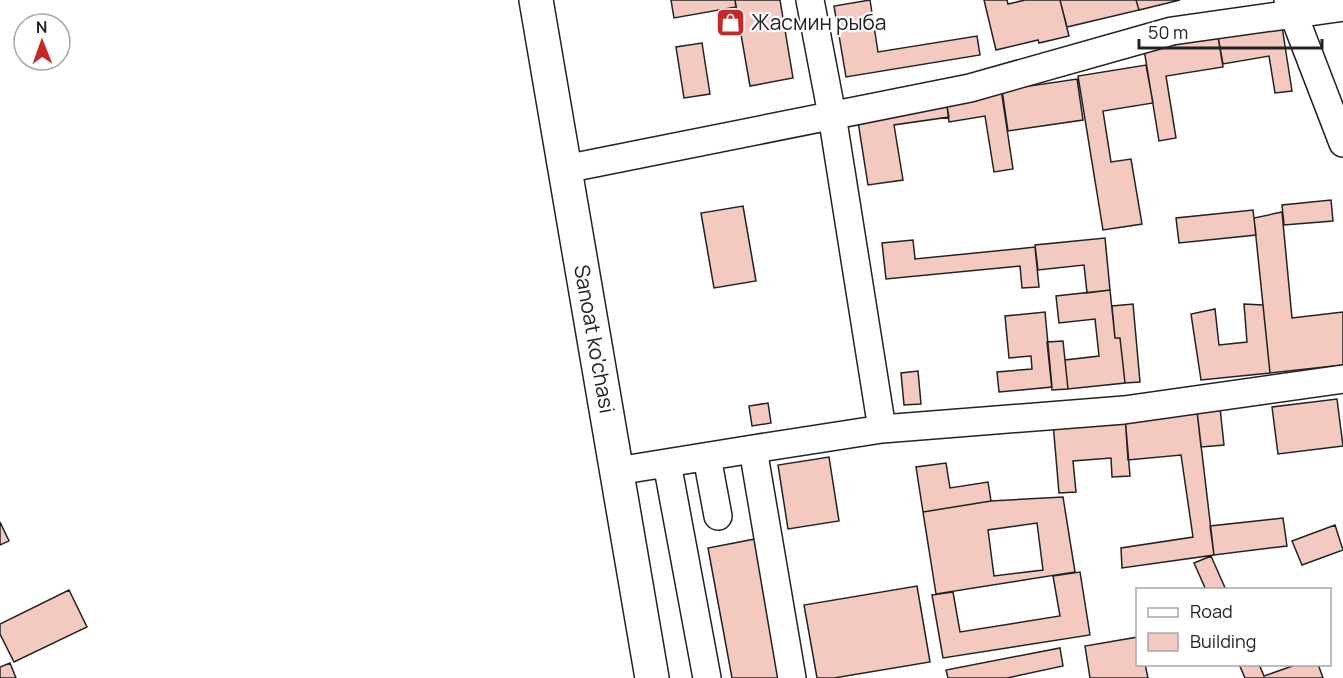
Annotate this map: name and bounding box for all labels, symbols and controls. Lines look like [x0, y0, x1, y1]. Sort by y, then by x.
shop icon: Жасмин рыба [714, 7, 746, 39]
place label: Жасмин рыба [751, 8, 886, 36]
north arrow [12, 12, 72, 72]
scale bar [1139, 12, 1322, 50]
text: N [36, 16, 48, 38]
text: 50 m [1148, 20, 1188, 44]
street label: Sanoat ko'chasi [568, 262, 622, 415]
legend [1136, 588, 1331, 666]
text: Road [1190, 599, 1233, 623]
text: Building [1190, 629, 1256, 653]

